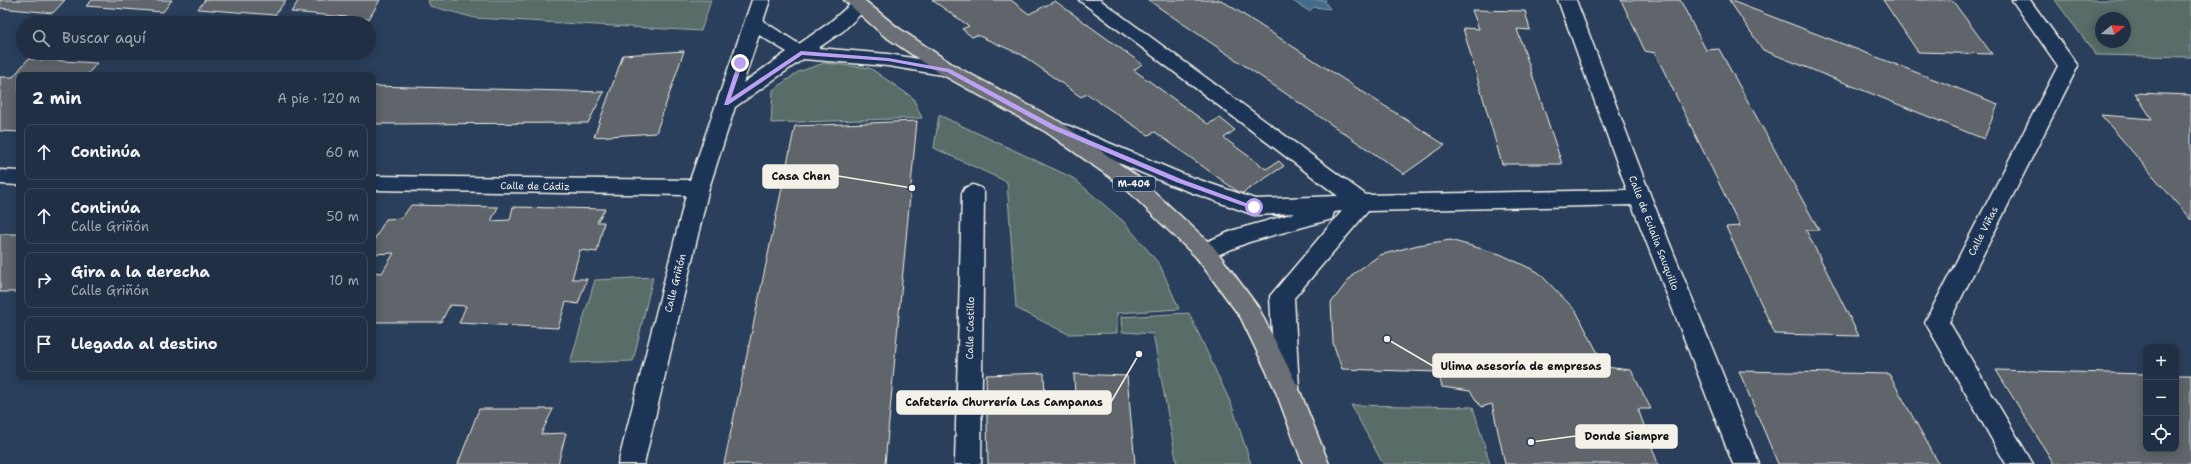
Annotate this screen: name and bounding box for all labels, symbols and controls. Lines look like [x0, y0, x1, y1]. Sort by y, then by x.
north arrow [2095, 12, 2131, 48]
search box [16, 16, 376, 60]
icon: search [30, 27, 52, 49]
text: Buscar aquí [62, 28, 146, 48]
route end [731, 54, 749, 72]
text: 2 min [32, 87, 82, 109]
text: A pie · 120 m [277, 90, 360, 107]
icon: ahead [33, 141, 55, 163]
text: Continúa [71, 142, 140, 162]
text: 60 m [326, 144, 359, 161]
callout: Casa Chen [763, 165, 838, 188]
text: Casa Chen [771, 169, 831, 184]
street label: Calle de Eulalia Sauquillo [1626, 174, 1682, 292]
road number: M-404 [1113, 177, 1155, 191]
street label: Calle de Cádiz [500, 179, 570, 193]
text: Continúa [71, 198, 140, 218]
route start [1245, 198, 1263, 216]
street label: Calle Viñas [1965, 204, 2001, 258]
icon: ahead [33, 205, 55, 227]
text: 50 m [326, 208, 359, 225]
text: Calle Griñón [71, 218, 149, 235]
street label: Calle Griñón [661, 252, 689, 314]
text: Gira a la derecha [71, 262, 210, 282]
icon: right [33, 269, 55, 291]
text: 10 m [329, 272, 359, 289]
text: Calle Griñón [71, 282, 149, 299]
street label: Calle Castillo [963, 296, 977, 360]
icon: arrive [33, 333, 55, 355]
text: Llegada al destino [71, 334, 218, 354]
map controls [2143, 344, 2179, 452]
button: + [2143, 344, 2179, 380]
callout: Ulima asesoría de empresas [1433, 354, 1610, 377]
text: Ulima asesoría de empresas [1440, 359, 1602, 374]
button: − [2143, 380, 2179, 416]
callout: Cafetería Churrería Las Campanas [897, 391, 1111, 414]
text: Cafetería Churrería Las Campanas [905, 395, 1103, 410]
button: locate [2143, 416, 2179, 452]
callout: Donde Siempre [1576, 425, 1677, 448]
text: Donde Siempre [1585, 429, 1670, 444]

